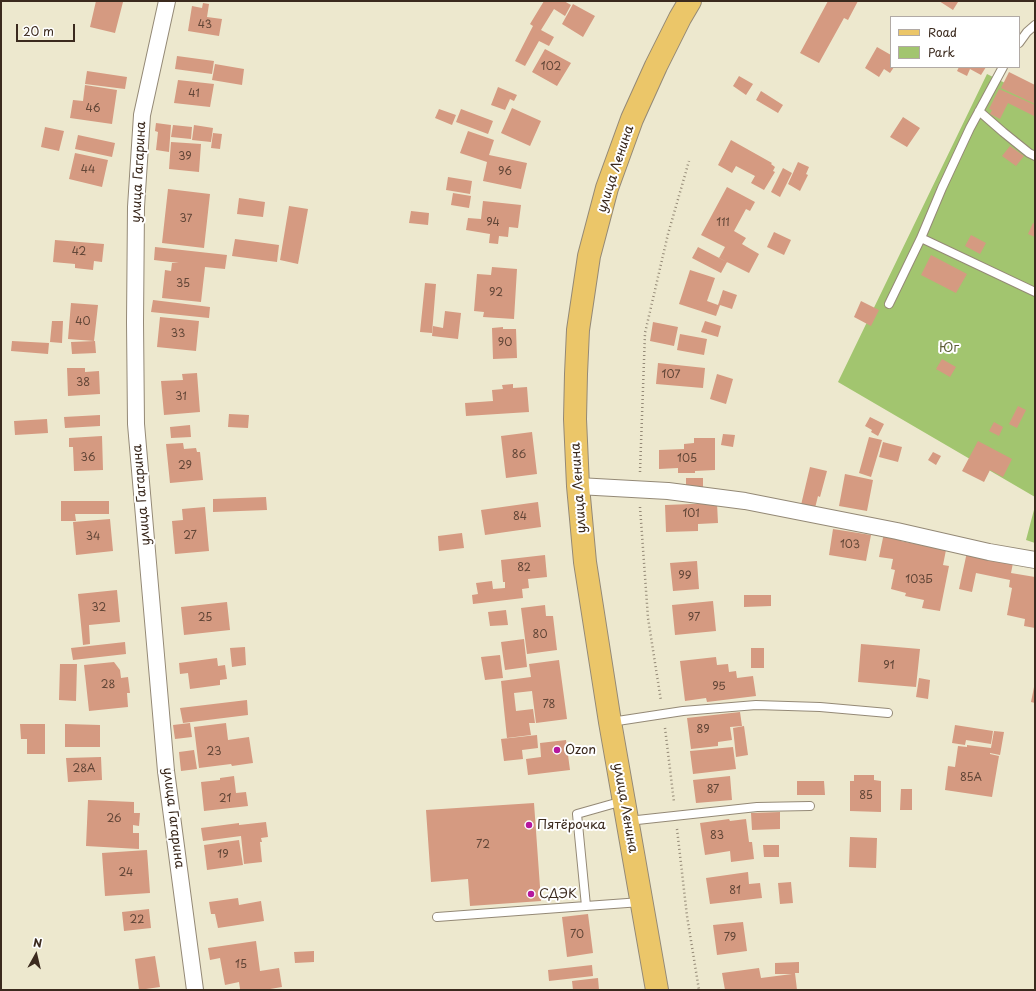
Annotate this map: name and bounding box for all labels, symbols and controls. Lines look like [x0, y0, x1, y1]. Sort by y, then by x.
scale bar [18, 16, 77, 42]
legend [890, 16, 1020, 68]
house number: 43 [198, 18, 212, 32]
text: 20 m [23, 22, 54, 40]
text: Road [928, 23, 957, 41]
text: Park [928, 43, 955, 61]
house number: 102 [541, 60, 561, 74]
house number: 41 [188, 87, 200, 101]
house number: 46 [86, 102, 100, 116]
street label: улица Гагарина [129, 121, 149, 223]
street label: улица Ленина [595, 123, 637, 215]
house number: 39 [178, 150, 192, 164]
house number: 44 [81, 163, 95, 177]
house number: 96 [498, 165, 512, 179]
house number: 37 [180, 212, 192, 226]
house number: 94 [486, 216, 500, 230]
house number: 111 [716, 216, 730, 230]
house number: 42 [72, 245, 86, 259]
house number: 35 [176, 277, 190, 291]
house number: 92 [489, 286, 503, 300]
house number: 40 [75, 315, 91, 329]
house number: 33 [171, 327, 185, 341]
house number: 90 [498, 336, 512, 350]
park label: Юг [939, 340, 959, 356]
house number: 107 [662, 368, 680, 382]
house number: 38 [76, 376, 90, 390]
house number: 31 [175, 390, 187, 404]
street label: улица Ленина [568, 442, 590, 534]
street label: улица Гагарина [130, 444, 154, 546]
house number: 86 [512, 448, 526, 462]
house number: 36 [81, 451, 95, 465]
house number: 105 [677, 452, 697, 466]
house number: 29 [178, 459, 192, 473]
house number: 101 [682, 507, 700, 521]
house number: 84 [513, 510, 527, 524]
house number: 27 [183, 529, 197, 543]
house number: 34 [86, 530, 100, 544]
house number: 103 [840, 538, 860, 552]
house number: 82 [517, 561, 531, 575]
house number: 99 [678, 569, 692, 583]
house number: 103Б [905, 573, 933, 587]
house number: 32 [92, 601, 106, 615]
house number: 25 [198, 611, 212, 625]
house number: 97 [688, 611, 700, 625]
house number: 80 [533, 628, 547, 642]
house number: 91 [883, 659, 895, 673]
house number: 28 [101, 678, 115, 692]
house number: 95 [712, 680, 726, 694]
house number: 78 [543, 698, 555, 712]
house number: 89 [696, 723, 710, 737]
place label: Ozon [565, 742, 596, 758]
house number: 23 [207, 745, 221, 759]
marker: Ozon [552, 745, 562, 755]
house number: 28А [72, 762, 96, 776]
street label: улица Ленина [609, 762, 641, 854]
street label: улица Гагарина [159, 767, 187, 869]
house number: 85А [960, 771, 982, 785]
house number: 87 [707, 783, 719, 797]
house number: 85 [859, 789, 873, 803]
house number: 21 [219, 792, 231, 806]
house number: 26 [106, 812, 122, 826]
place label: Пятёрочка [537, 817, 606, 833]
marker: Пятёрочка [524, 820, 534, 830]
house number: 83 [710, 829, 724, 843]
house number: 72 [476, 838, 490, 852]
house number: 19 [217, 848, 229, 862]
house number: 24 [119, 866, 133, 880]
house number: 81 [729, 884, 741, 898]
place label: СДЭК [539, 886, 577, 902]
marker: СДЭК [526, 889, 536, 899]
house number: 22 [130, 913, 144, 927]
house number: 70 [570, 928, 584, 942]
house number: 79 [724, 931, 736, 945]
text: N [32, 934, 43, 952]
north arrow [16, 935, 56, 975]
house number: 15 [235, 958, 247, 972]

